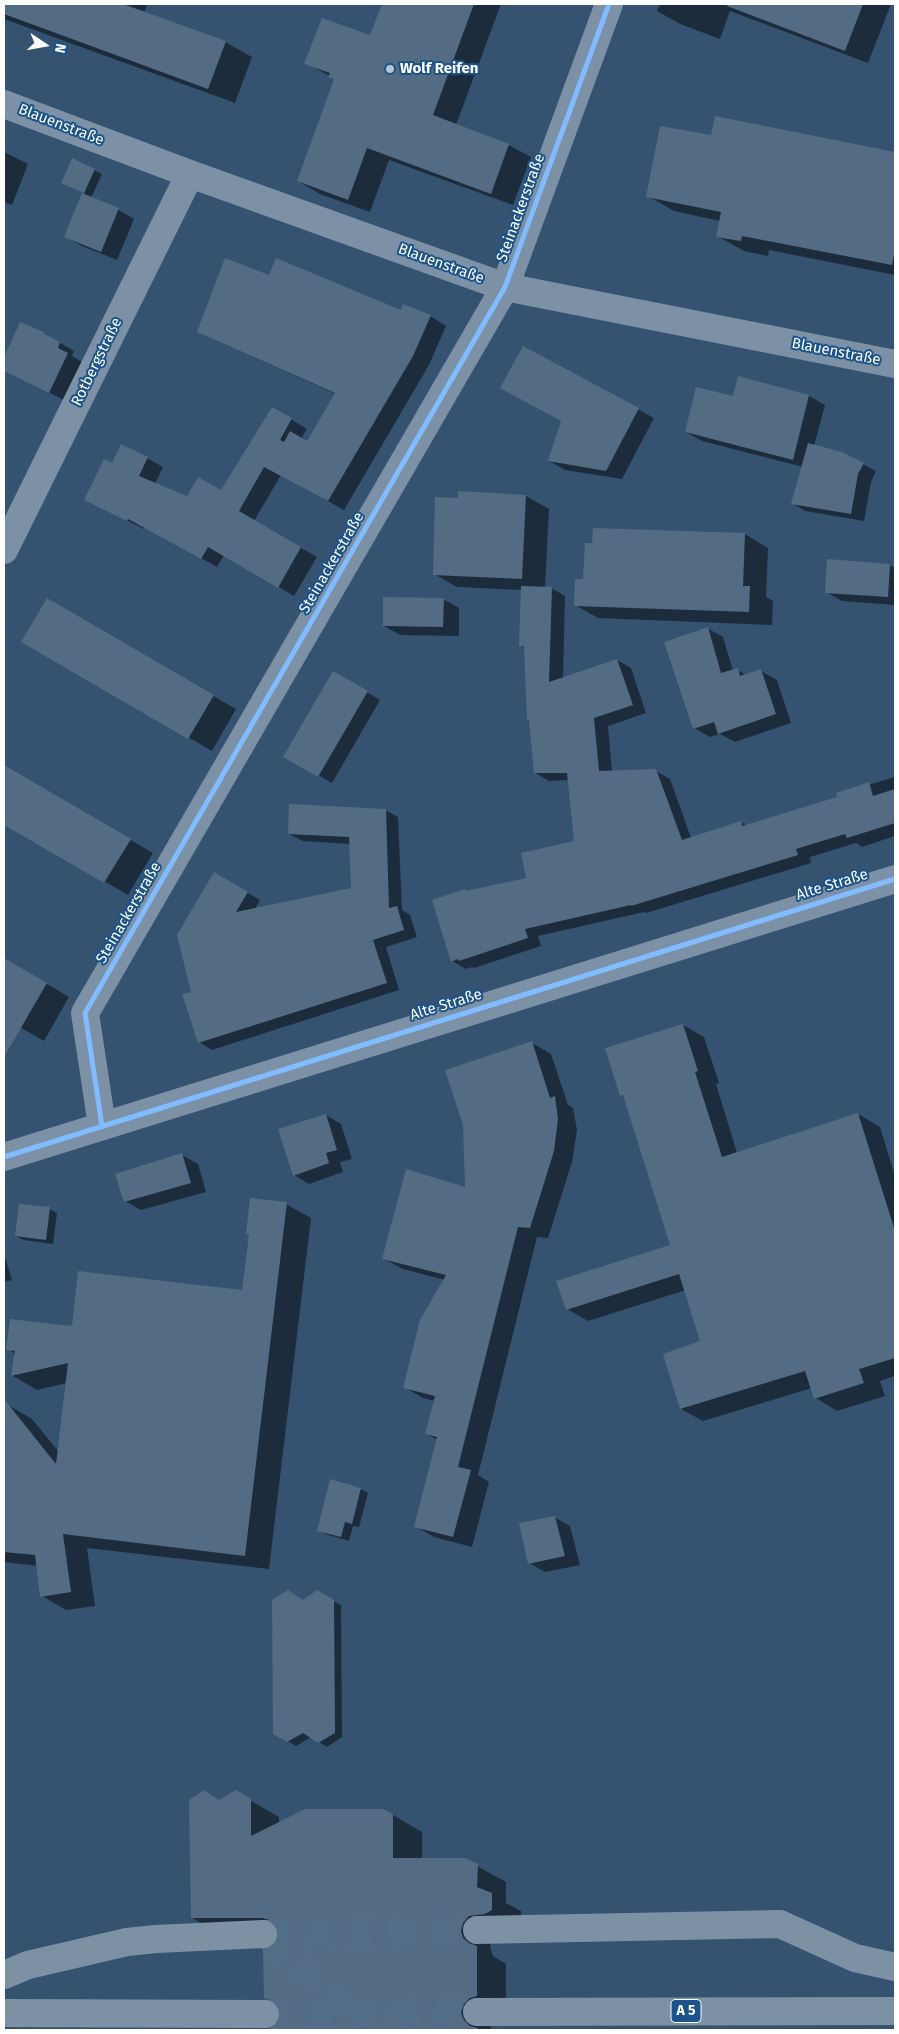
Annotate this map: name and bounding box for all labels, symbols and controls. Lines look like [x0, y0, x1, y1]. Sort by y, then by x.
north arrow [20, 20, 70, 70]
text: N [51, 42, 69, 55]
place label: Wolf Reifen [400, 60, 478, 78]
marker: Wolf Reifen [384, 63, 396, 75]
street label: Blauenstraße [16, 100, 106, 150]
street label: Steinackerstraße [493, 151, 549, 265]
street label: Blauenstraße [396, 240, 486, 288]
street label: Rotbergstraße [68, 315, 126, 409]
street label: Blauenstraße [790, 335, 882, 369]
street label: Steinackerstraße [296, 509, 368, 617]
street label: Steinackerstraße [93, 859, 165, 967]
street label: Alte Straße [794, 866, 870, 904]
street label: Alte Straße [408, 986, 484, 1024]
road number: A 5 [671, 2000, 701, 2022]

